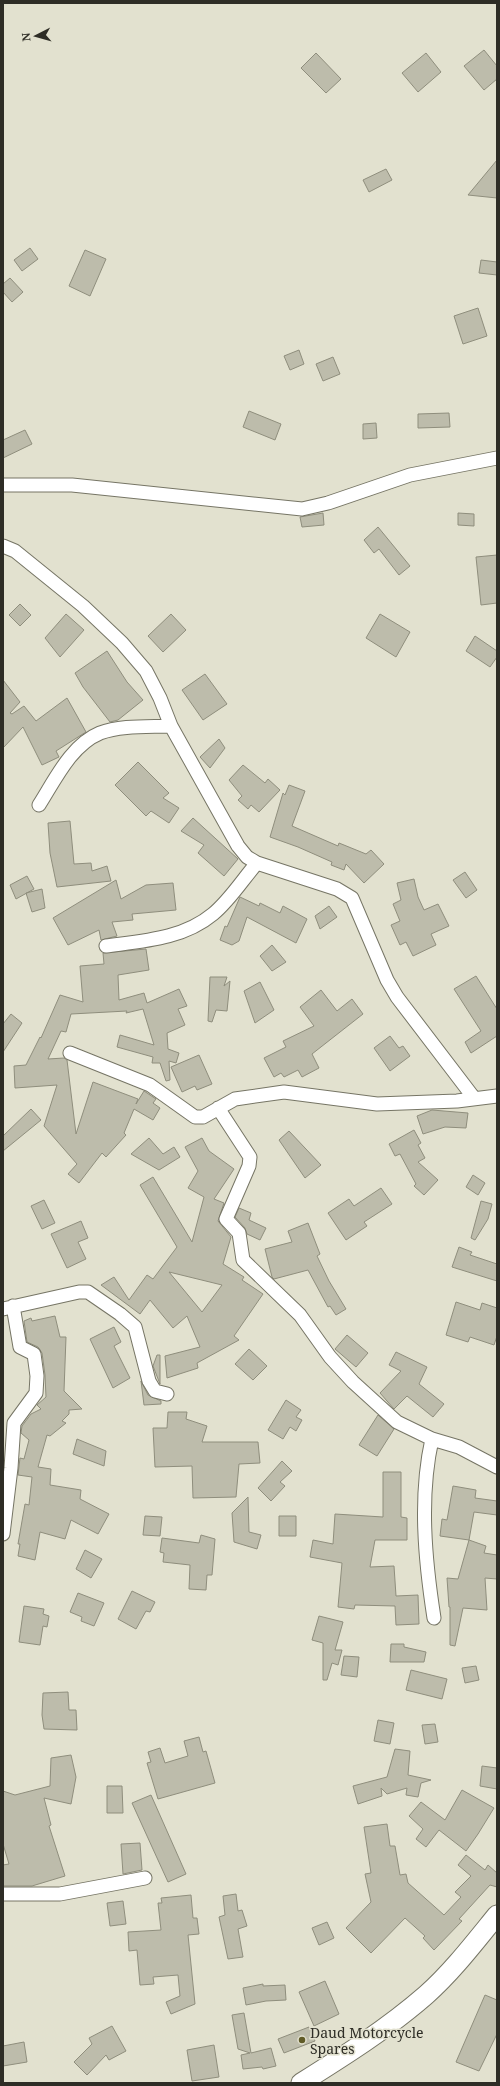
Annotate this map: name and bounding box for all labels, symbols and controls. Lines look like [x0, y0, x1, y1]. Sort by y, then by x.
north arrow [16, 16, 56, 56]
text: N [18, 32, 33, 42]
place label: Daud Motorcycle Spares [310, 2023, 424, 2058]
marker: Daud Motorcycle Spares [297, 2035, 307, 2045]

